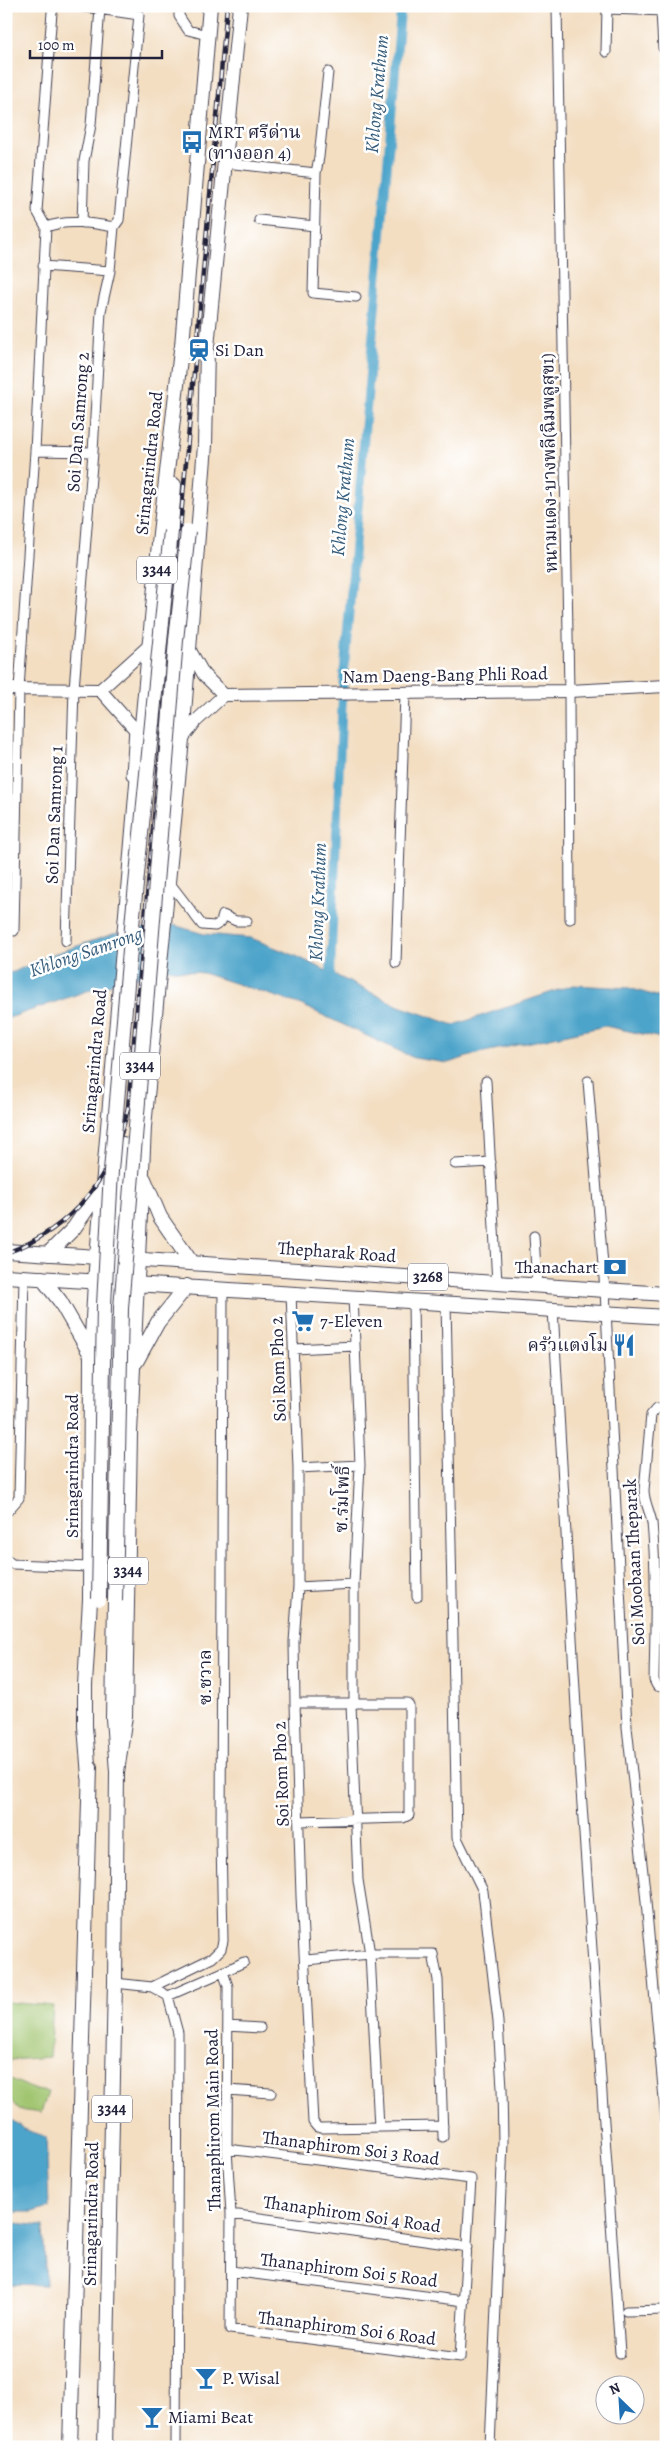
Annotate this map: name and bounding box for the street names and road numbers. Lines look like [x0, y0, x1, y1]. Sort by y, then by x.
street label: Soi Dan Samrong 2 [61, 351, 95, 493]
street label: หนามแดง-บางพลี(ฉิมพลูสุข1) [535, 353, 563, 573]
street label: Srinagarindra Road [130, 390, 169, 536]
road number: 3344 [137, 556, 177, 584]
street label: Nam Daeng-Bang Phli Road [342, 661, 548, 689]
street label: Soi Dan Samrong 1 [40, 746, 68, 884]
street label: Srinagarindra Road [76, 988, 112, 1134]
road number: 3344 [120, 1052, 160, 1080]
street label: Thepharak Road [277, 1236, 397, 1268]
road number: 3268 [408, 1264, 448, 1290]
street label: Soi Rom Pho 2 [264, 1315, 292, 1422]
street label: Srinagarindra Road [60, 1393, 84, 1538]
street label: ซ.ร่มโพธิ์ [327, 1463, 355, 1533]
street label: Soi Moobaan Theparak [618, 1478, 650, 1646]
road number: 3344 [108, 1558, 148, 1584]
street label: ซ.ชวาล [193, 1649, 217, 1705]
street label: Soi Rom Pho 2 [267, 1720, 295, 1827]
street label: Thanaphirom Main Road [199, 2028, 227, 2211]
road number: 3344 [92, 2096, 132, 2122]
street label: Thanaphirom Soi 3 Road [261, 2125, 441, 2171]
street label: Srinagarindra Road [78, 2141, 104, 2286]
street label: Thanaphirom Soi 4 Road [262, 2190, 443, 2238]
street label: Thanaphirom Soi 5 Road [259, 2247, 439, 2293]
street label: Thanaphirom Soi 6 Road [257, 2305, 438, 2351]

